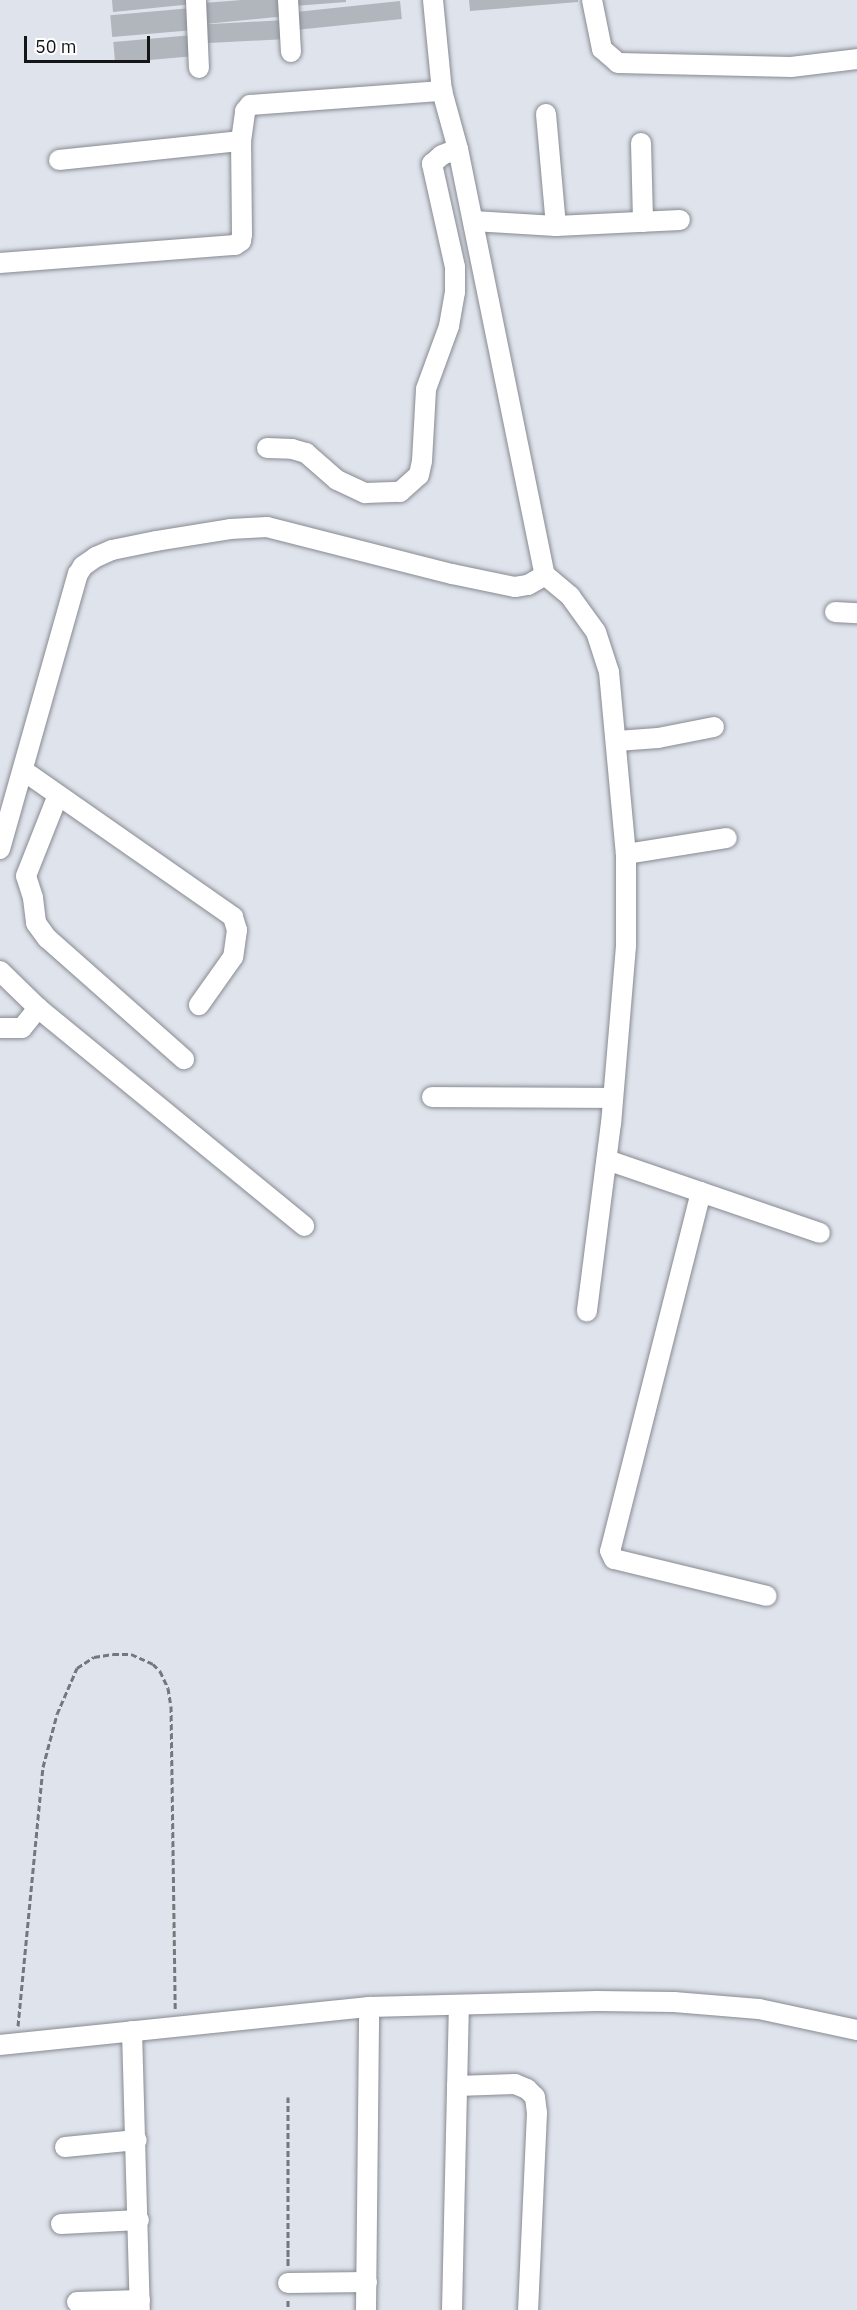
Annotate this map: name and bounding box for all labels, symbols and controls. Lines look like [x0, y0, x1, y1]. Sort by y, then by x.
scale bar [27, 24, 153, 62]
text: 50 m [35, 35, 77, 58]

